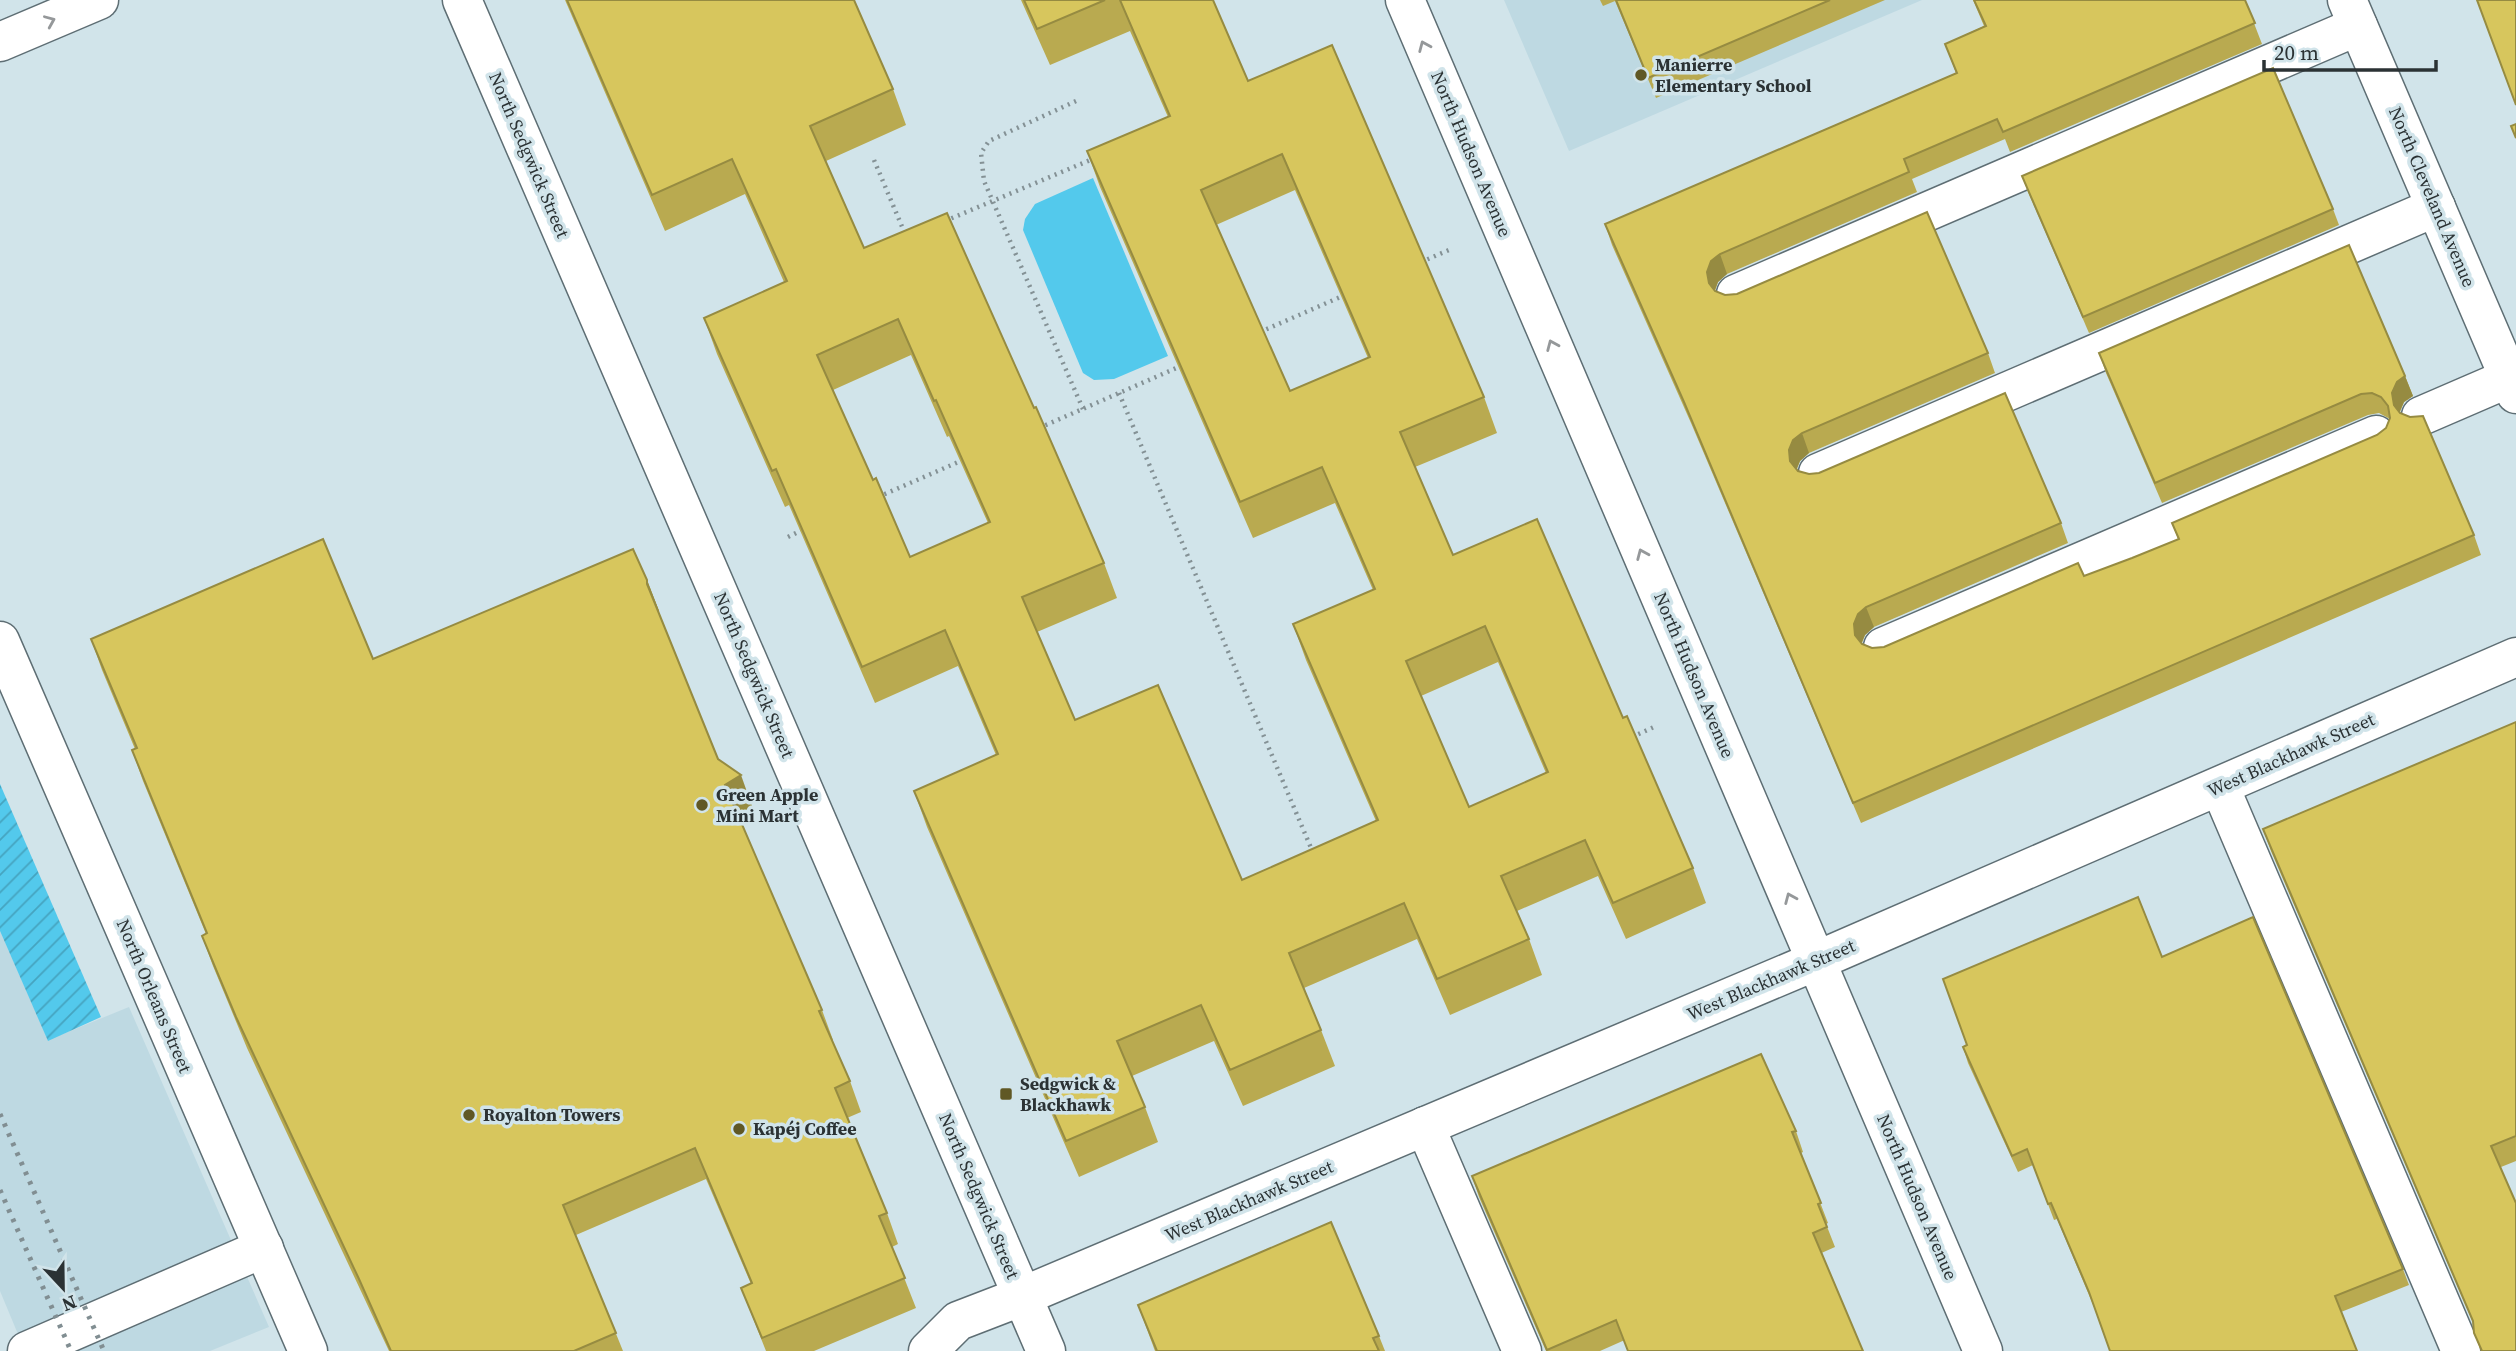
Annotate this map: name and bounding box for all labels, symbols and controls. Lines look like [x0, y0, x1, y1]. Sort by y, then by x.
one-way arrow [42, 15, 55, 29]
scale bar [2264, 28, 2436, 72]
text: 20 m [2274, 38, 2319, 67]
one-way arrow [1418, 41, 1432, 53]
place label: Manierre Elementary School [1655, 52, 1812, 98]
street label: North Hudson Avenue [1425, 67, 1518, 241]
marker: Manierre Elementary School [1633, 67, 1649, 83]
street label: North Sedgwick Street [483, 68, 576, 242]
street label: North Cleveland Avenue [2383, 103, 2482, 291]
one-way arrow [1547, 340, 1561, 352]
one-way arrow [1636, 549, 1650, 561]
street label: North Sedgwick Street [708, 588, 801, 762]
street label: North Hudson Avenue [1648, 588, 1741, 762]
street label: West Blackhawk Street [2203, 706, 2378, 803]
place label: Green Apple Mini Mart [716, 782, 818, 828]
marker: Green Apple Mini Mart [694, 797, 710, 813]
one-way arrow [1784, 893, 1798, 905]
street label: North Orleans Street [111, 915, 198, 1077]
street label: West Blackhawk Street [1683, 933, 1859, 1026]
place label: Sedgwick & Blackhawk [1020, 1071, 1116, 1117]
marker: Sedgwick & Blackhawk [998, 1086, 1014, 1102]
place label: Royalton Towers [483, 1102, 620, 1127]
marker: Royalton Towers [461, 1107, 477, 1123]
street label: North Sedgwick Street [933, 1109, 1026, 1283]
street label: North Hudson Avenue [1871, 1110, 1964, 1284]
place label: Kapéj Coffee [753, 1116, 857, 1141]
marker: Kapéj Coffee [731, 1121, 747, 1137]
street label: West Blackhawk Street [1161, 1154, 1337, 1247]
north arrow [28, 1253, 98, 1323]
text: N [58, 1289, 81, 1318]

